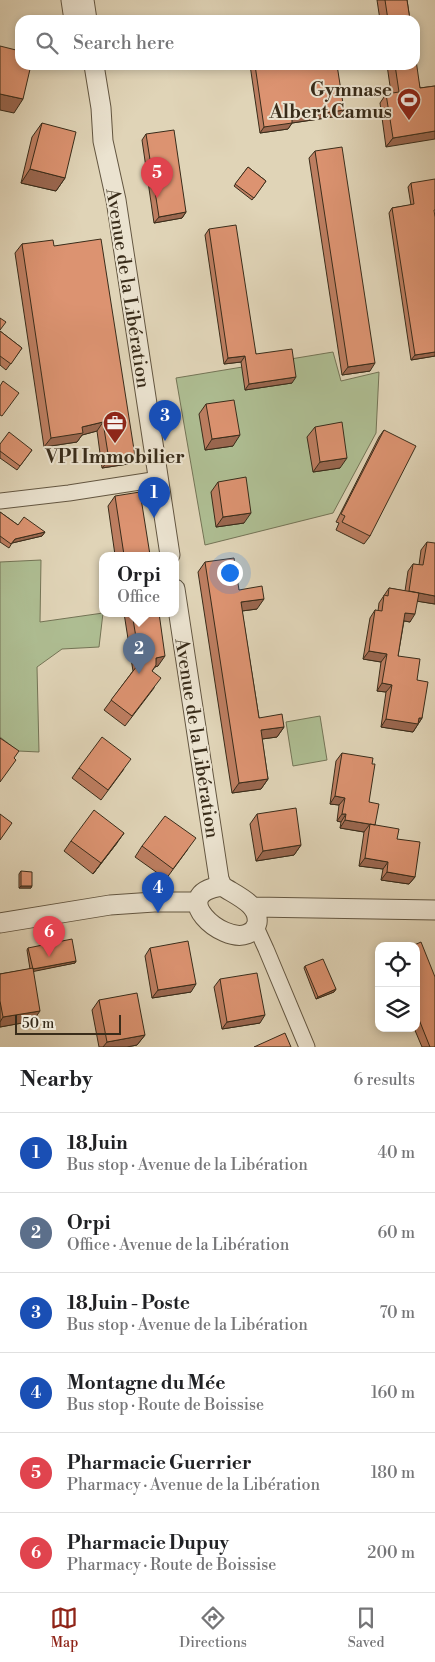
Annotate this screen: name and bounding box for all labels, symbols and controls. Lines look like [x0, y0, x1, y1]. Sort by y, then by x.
search box [15, 15, 420, 70]
icon: search [33, 29, 61, 57]
text: Search here [73, 31, 174, 55]
place label: Gymnase Albert Camus [268, 78, 392, 124]
sports icon: Gymnase Albert Camus [396, 87, 422, 121]
pin: 5 [141, 157, 173, 198]
street label: Avenue de la Libération [100, 186, 156, 390]
pin: 3 [149, 400, 181, 441]
office icon: VPI Immobilier [102, 410, 128, 444]
place label: VPI Immobilier [44, 445, 185, 469]
pin: 1 [138, 477, 170, 518]
popup [99, 552, 179, 617]
your location [217, 560, 243, 586]
text: Orpi [117, 563, 161, 587]
text: Office [117, 587, 160, 607]
pin: 2 [123, 633, 155, 674]
street label: Avenue de la Libération [169, 636, 225, 840]
pin: 4 [142, 872, 174, 913]
pin: 6 [33, 916, 65, 957]
map controls [375, 942, 420, 1032]
button: locate [375, 942, 420, 987]
button: layers [375, 987, 420, 1032]
scale bar [15, 1012, 121, 1035]
text: 50 m [22, 1015, 54, 1033]
text: Nearby [20, 1067, 93, 1093]
text: 6 results [354, 1070, 415, 1090]
text: 18 Juin [67, 1131, 128, 1155]
text: 1 [32, 1143, 40, 1163]
text: 40 m [378, 1143, 415, 1163]
text: Bus stop · Avenue de la Libération [67, 1155, 308, 1175]
text: Orpi [67, 1211, 111, 1235]
text: 2 [31, 1223, 41, 1243]
text: 60 m [377, 1223, 415, 1243]
text: Office · Avenue de la Libération [67, 1235, 289, 1255]
text: 18 Juin - Poste [67, 1291, 190, 1315]
text: 3 [31, 1303, 41, 1323]
text: 70 m [379, 1303, 415, 1323]
text: Bus stop · Avenue de la Libération [67, 1315, 308, 1335]
text: Montagne du Mée [67, 1371, 225, 1395]
text: 4 [31, 1383, 41, 1403]
text: 160 m [371, 1383, 415, 1403]
text: Bus stop · Route de Boissise [67, 1395, 264, 1415]
text: Pharmacie Guerrier [67, 1451, 252, 1475]
text: 5 [31, 1463, 41, 1483]
text: 180 m [371, 1463, 415, 1483]
text: Pharmacy · Avenue de la Libération [67, 1475, 320, 1495]
text: Pharmacie Dupuy [67, 1531, 229, 1555]
text: 6 [31, 1543, 41, 1563]
text: 200 m [367, 1543, 415, 1563]
text: Pharmacy · Route de Boissise [67, 1555, 276, 1575]
tab: Map [50, 1604, 78, 1652]
tab: Directions [179, 1604, 247, 1652]
tab: Saved [348, 1604, 385, 1652]

